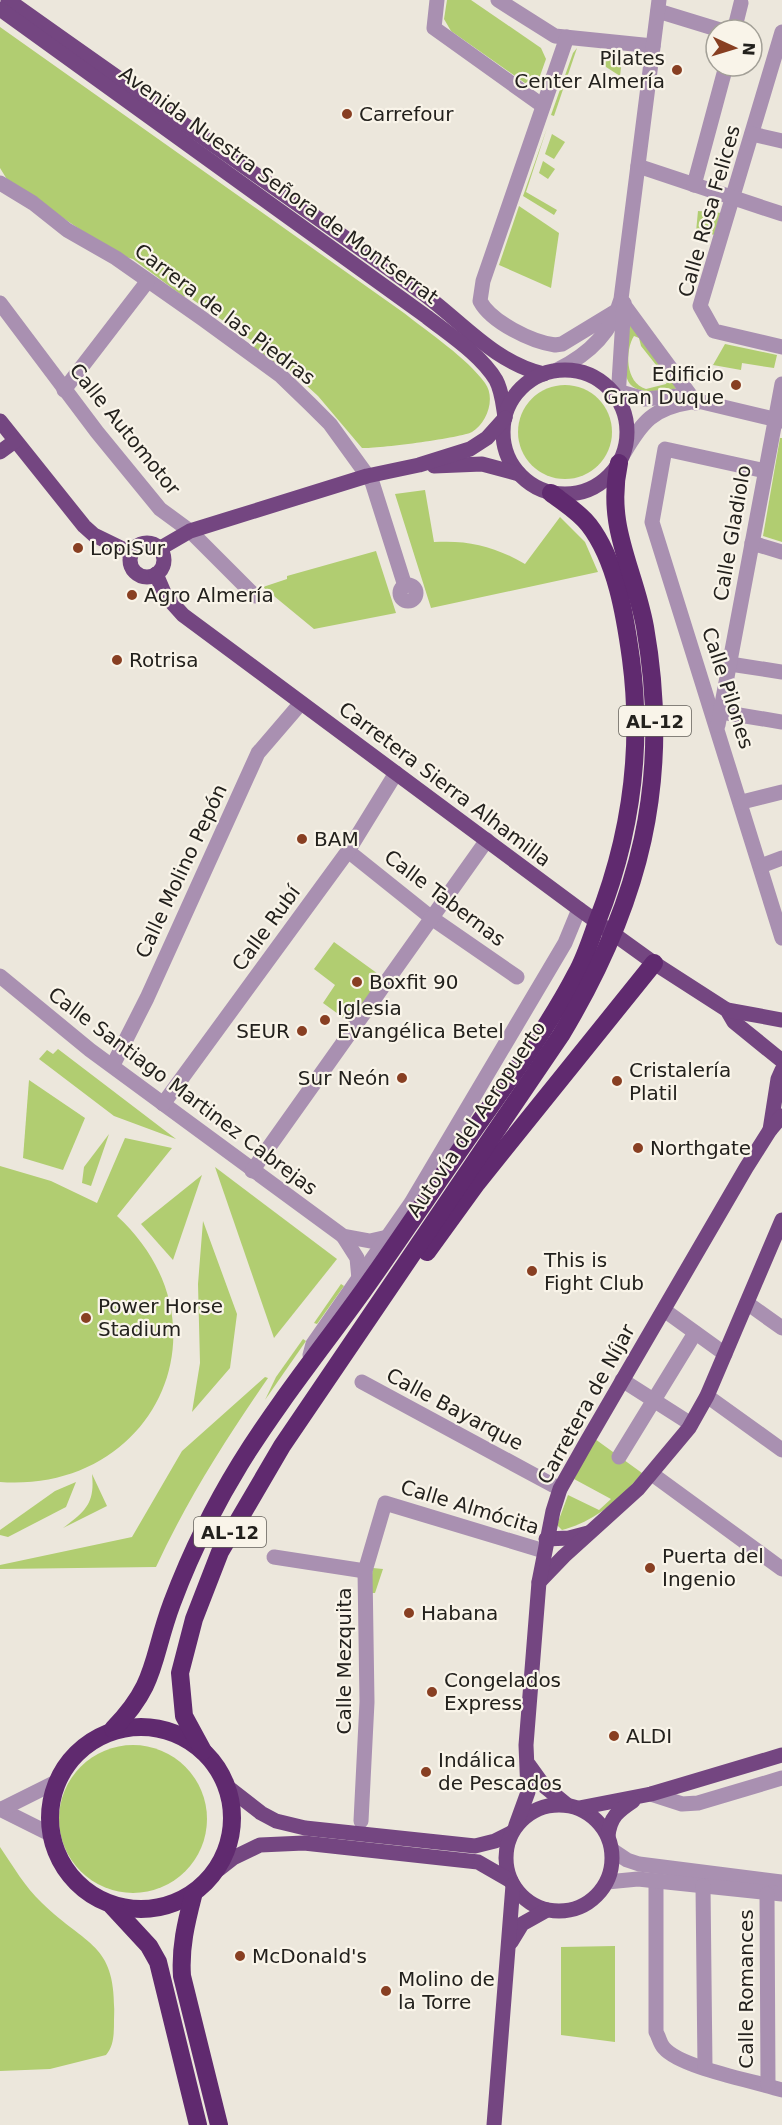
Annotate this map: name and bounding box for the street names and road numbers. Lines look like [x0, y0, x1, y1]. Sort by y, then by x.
street label: Avenida Nuestra Señora de Montserrat [115, 61, 443, 309]
street label: Calle Rosa Felices [673, 122, 745, 300]
street label: Carrera de las Piedras [130, 238, 320, 390]
street label: Calle Automotor [65, 358, 186, 500]
street label: Calle Gladiolo [708, 463, 756, 603]
street label: Calle Pilones [697, 624, 759, 752]
street label: Carretera Sierra Alhamilla [334, 696, 556, 872]
road number: AL-12 [619, 706, 691, 736]
street label: Calle Molino Pepón [130, 780, 232, 962]
street label: Calle Tabernas [380, 845, 510, 951]
street label: Calle Rubí [227, 879, 306, 975]
street label: Calle Santiago Martinez Cabrejas [44, 982, 322, 1200]
street label: Autovía del Aeropuerto [401, 1017, 551, 1221]
street label: Carretera de Níjar [532, 1319, 640, 1488]
street label: Calle Bayarque [382, 1363, 528, 1455]
street label: Calle Almócita [398, 1475, 542, 1539]
road number: AL-12 [194, 1517, 266, 1547]
street label: Calle Mezquita [332, 1587, 356, 1735]
street label: Calle Romances [734, 1909, 758, 2069]

